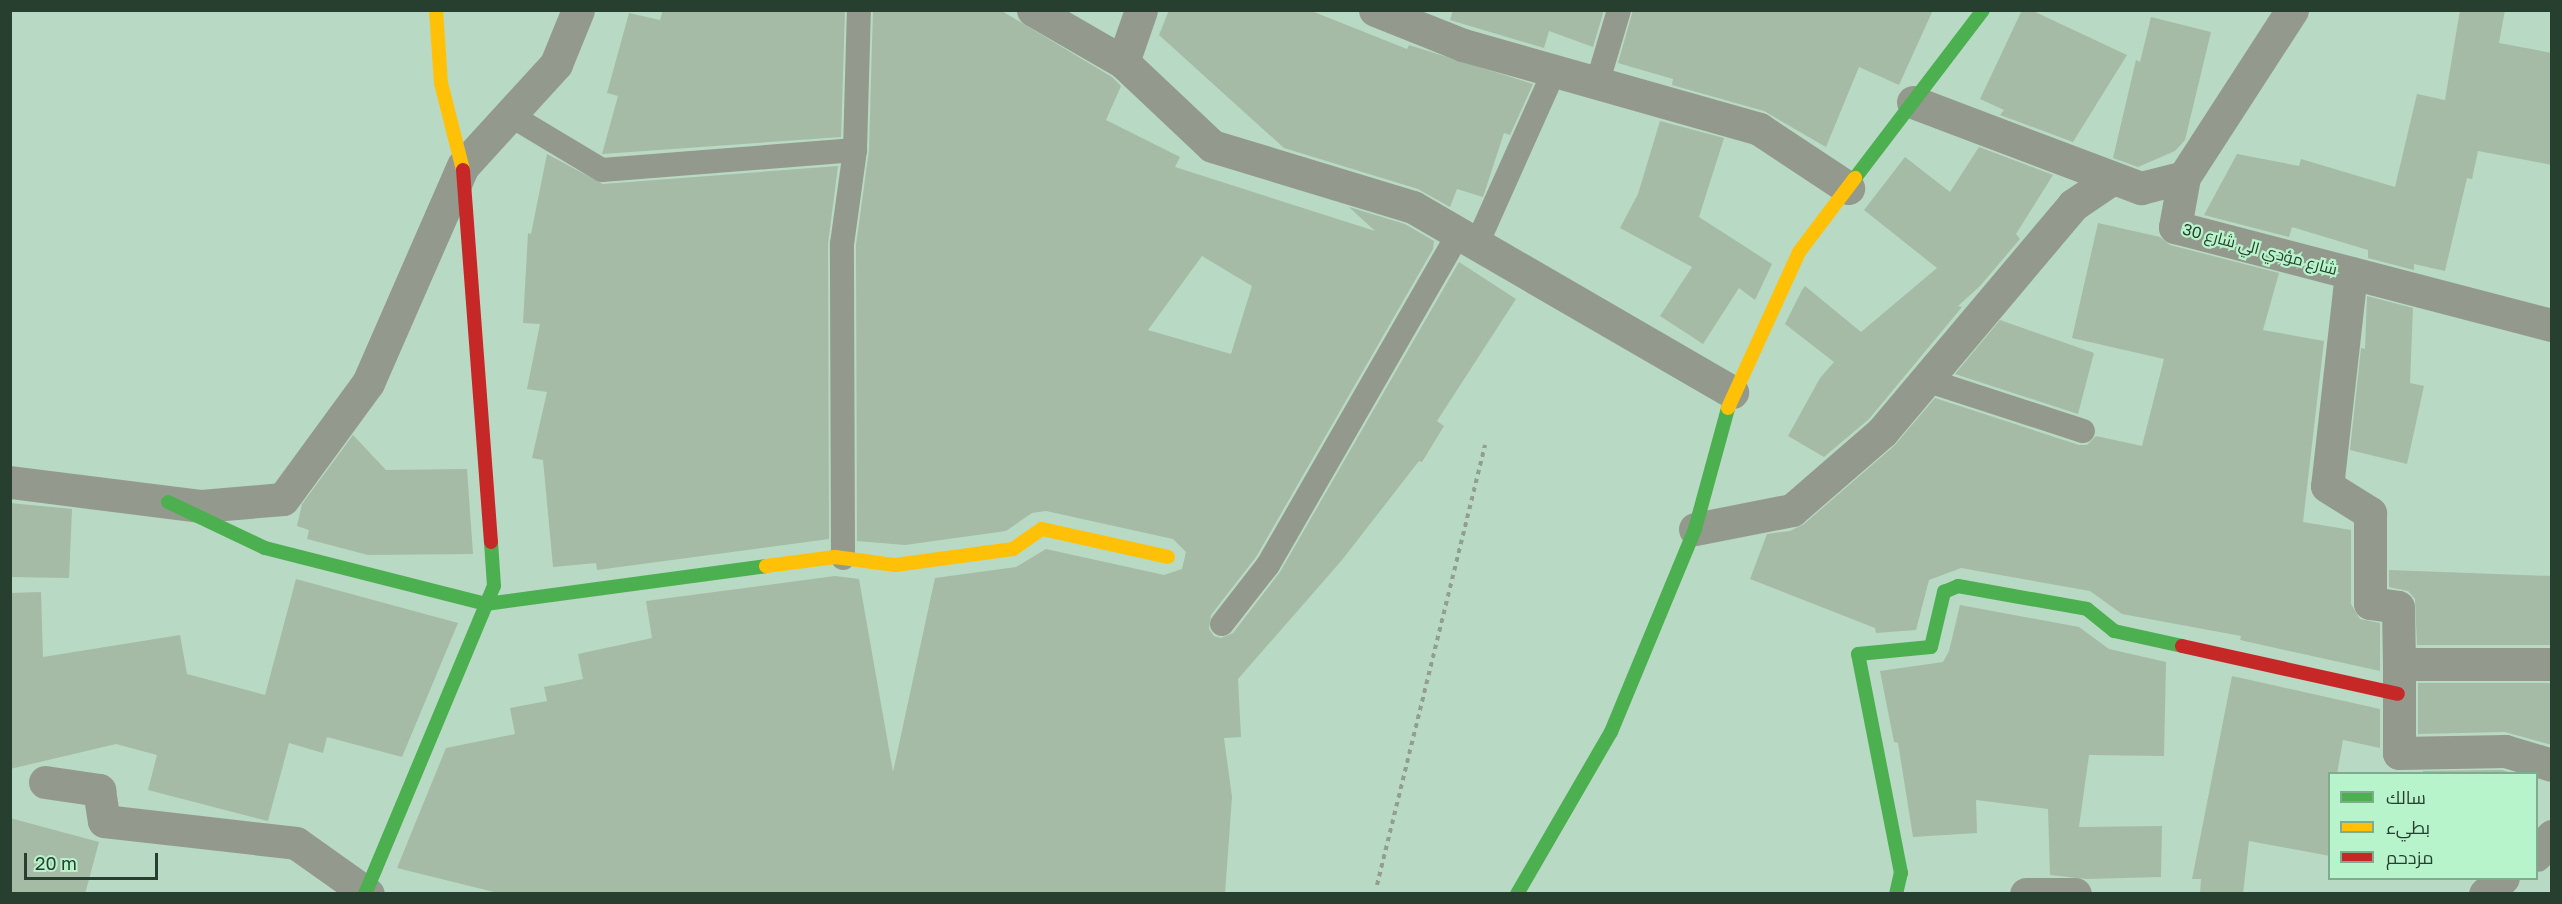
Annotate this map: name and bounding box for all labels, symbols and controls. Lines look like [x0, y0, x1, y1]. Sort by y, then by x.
street label: شارع مؤدي الي شارع 30 [2180, 219, 2340, 279]
legend [2328, 772, 2538, 880]
text: سالك [2386, 786, 2426, 808]
text: بطيء [2386, 816, 2430, 838]
scale bar [27, 841, 160, 879]
text: مزدحم [2386, 846, 2434, 868]
text: 20 m [35, 852, 77, 874]

